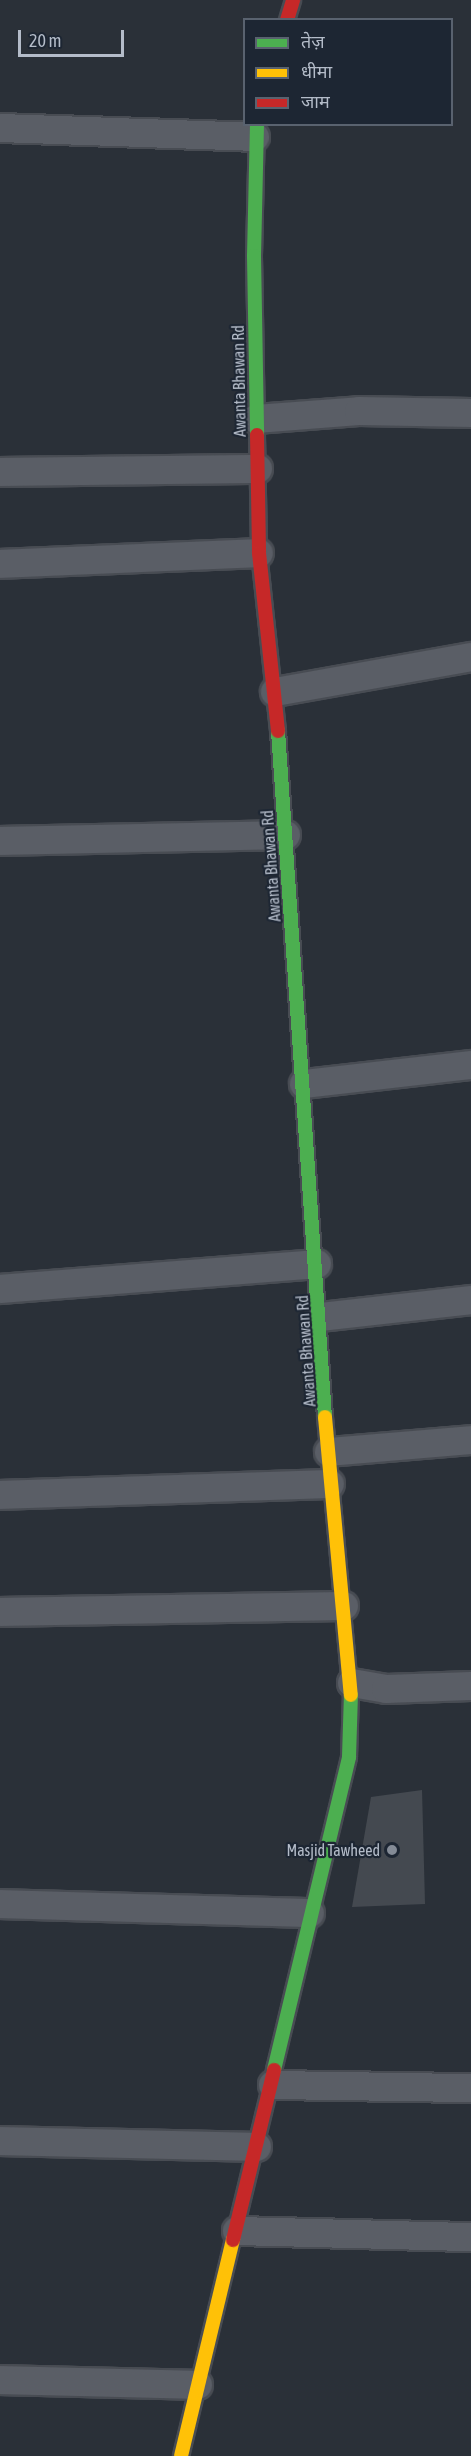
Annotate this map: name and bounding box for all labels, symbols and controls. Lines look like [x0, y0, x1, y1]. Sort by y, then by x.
scale bar [21, 18, 128, 56]
legend [243, 18, 453, 126]
text: 20 m [29, 30, 61, 51]
text: तेज़ [301, 31, 325, 52]
text: धीमा [301, 61, 332, 82]
text: जाम [301, 91, 330, 112]
street label: Awanta Bhawan Rd [228, 325, 250, 437]
street label: Awanta Bhawan Rd [258, 810, 284, 922]
street label: Awanta Bhawan Rd [293, 1295, 319, 1407]
place label: Masjid Tawheed [286, 1840, 380, 1860]
marker: Masjid Tawheed [385, 1843, 399, 1857]

